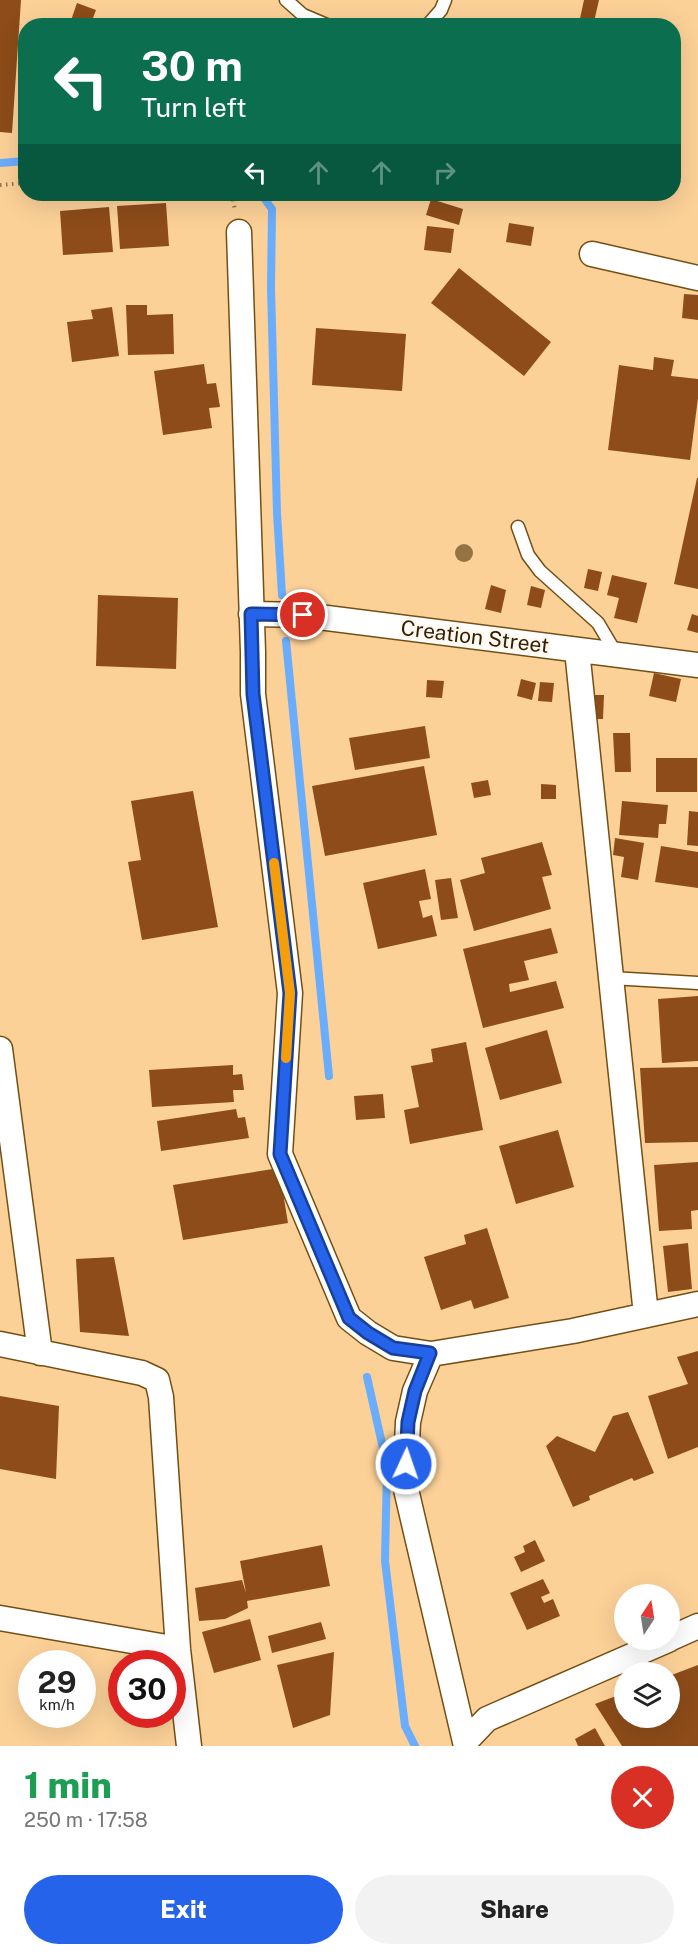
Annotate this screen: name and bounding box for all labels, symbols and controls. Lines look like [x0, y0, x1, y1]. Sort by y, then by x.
text: 30 m [141, 41, 243, 90]
icon: left [42, 42, 120, 120]
text: Turn left [141, 91, 247, 123]
icon: left [239, 156, 272, 189]
icon: ahead [302, 156, 335, 189]
icon: ahead [365, 156, 398, 189]
icon: right [428, 156, 461, 189]
pin [277, 589, 328, 640]
icon: arrive [286, 598, 319, 631]
street label: Creation Street [399, 615, 551, 658]
position arrow [374, 1432, 438, 1496]
north arrow [614, 1584, 680, 1650]
map controls [614, 1584, 680, 1728]
speed limit sign: 30 [108, 1650, 186, 1728]
button: layers [614, 1662, 680, 1728]
text: 29 [38, 1664, 76, 1700]
text: km/h [39, 1696, 75, 1713]
text: 1 min [24, 1764, 112, 1806]
button: close [611, 1766, 674, 1829]
text: 250 m · 17:58 [24, 1808, 148, 1832]
button: Exit [24, 1875, 343, 1944]
button: Share [355, 1875, 674, 1944]

